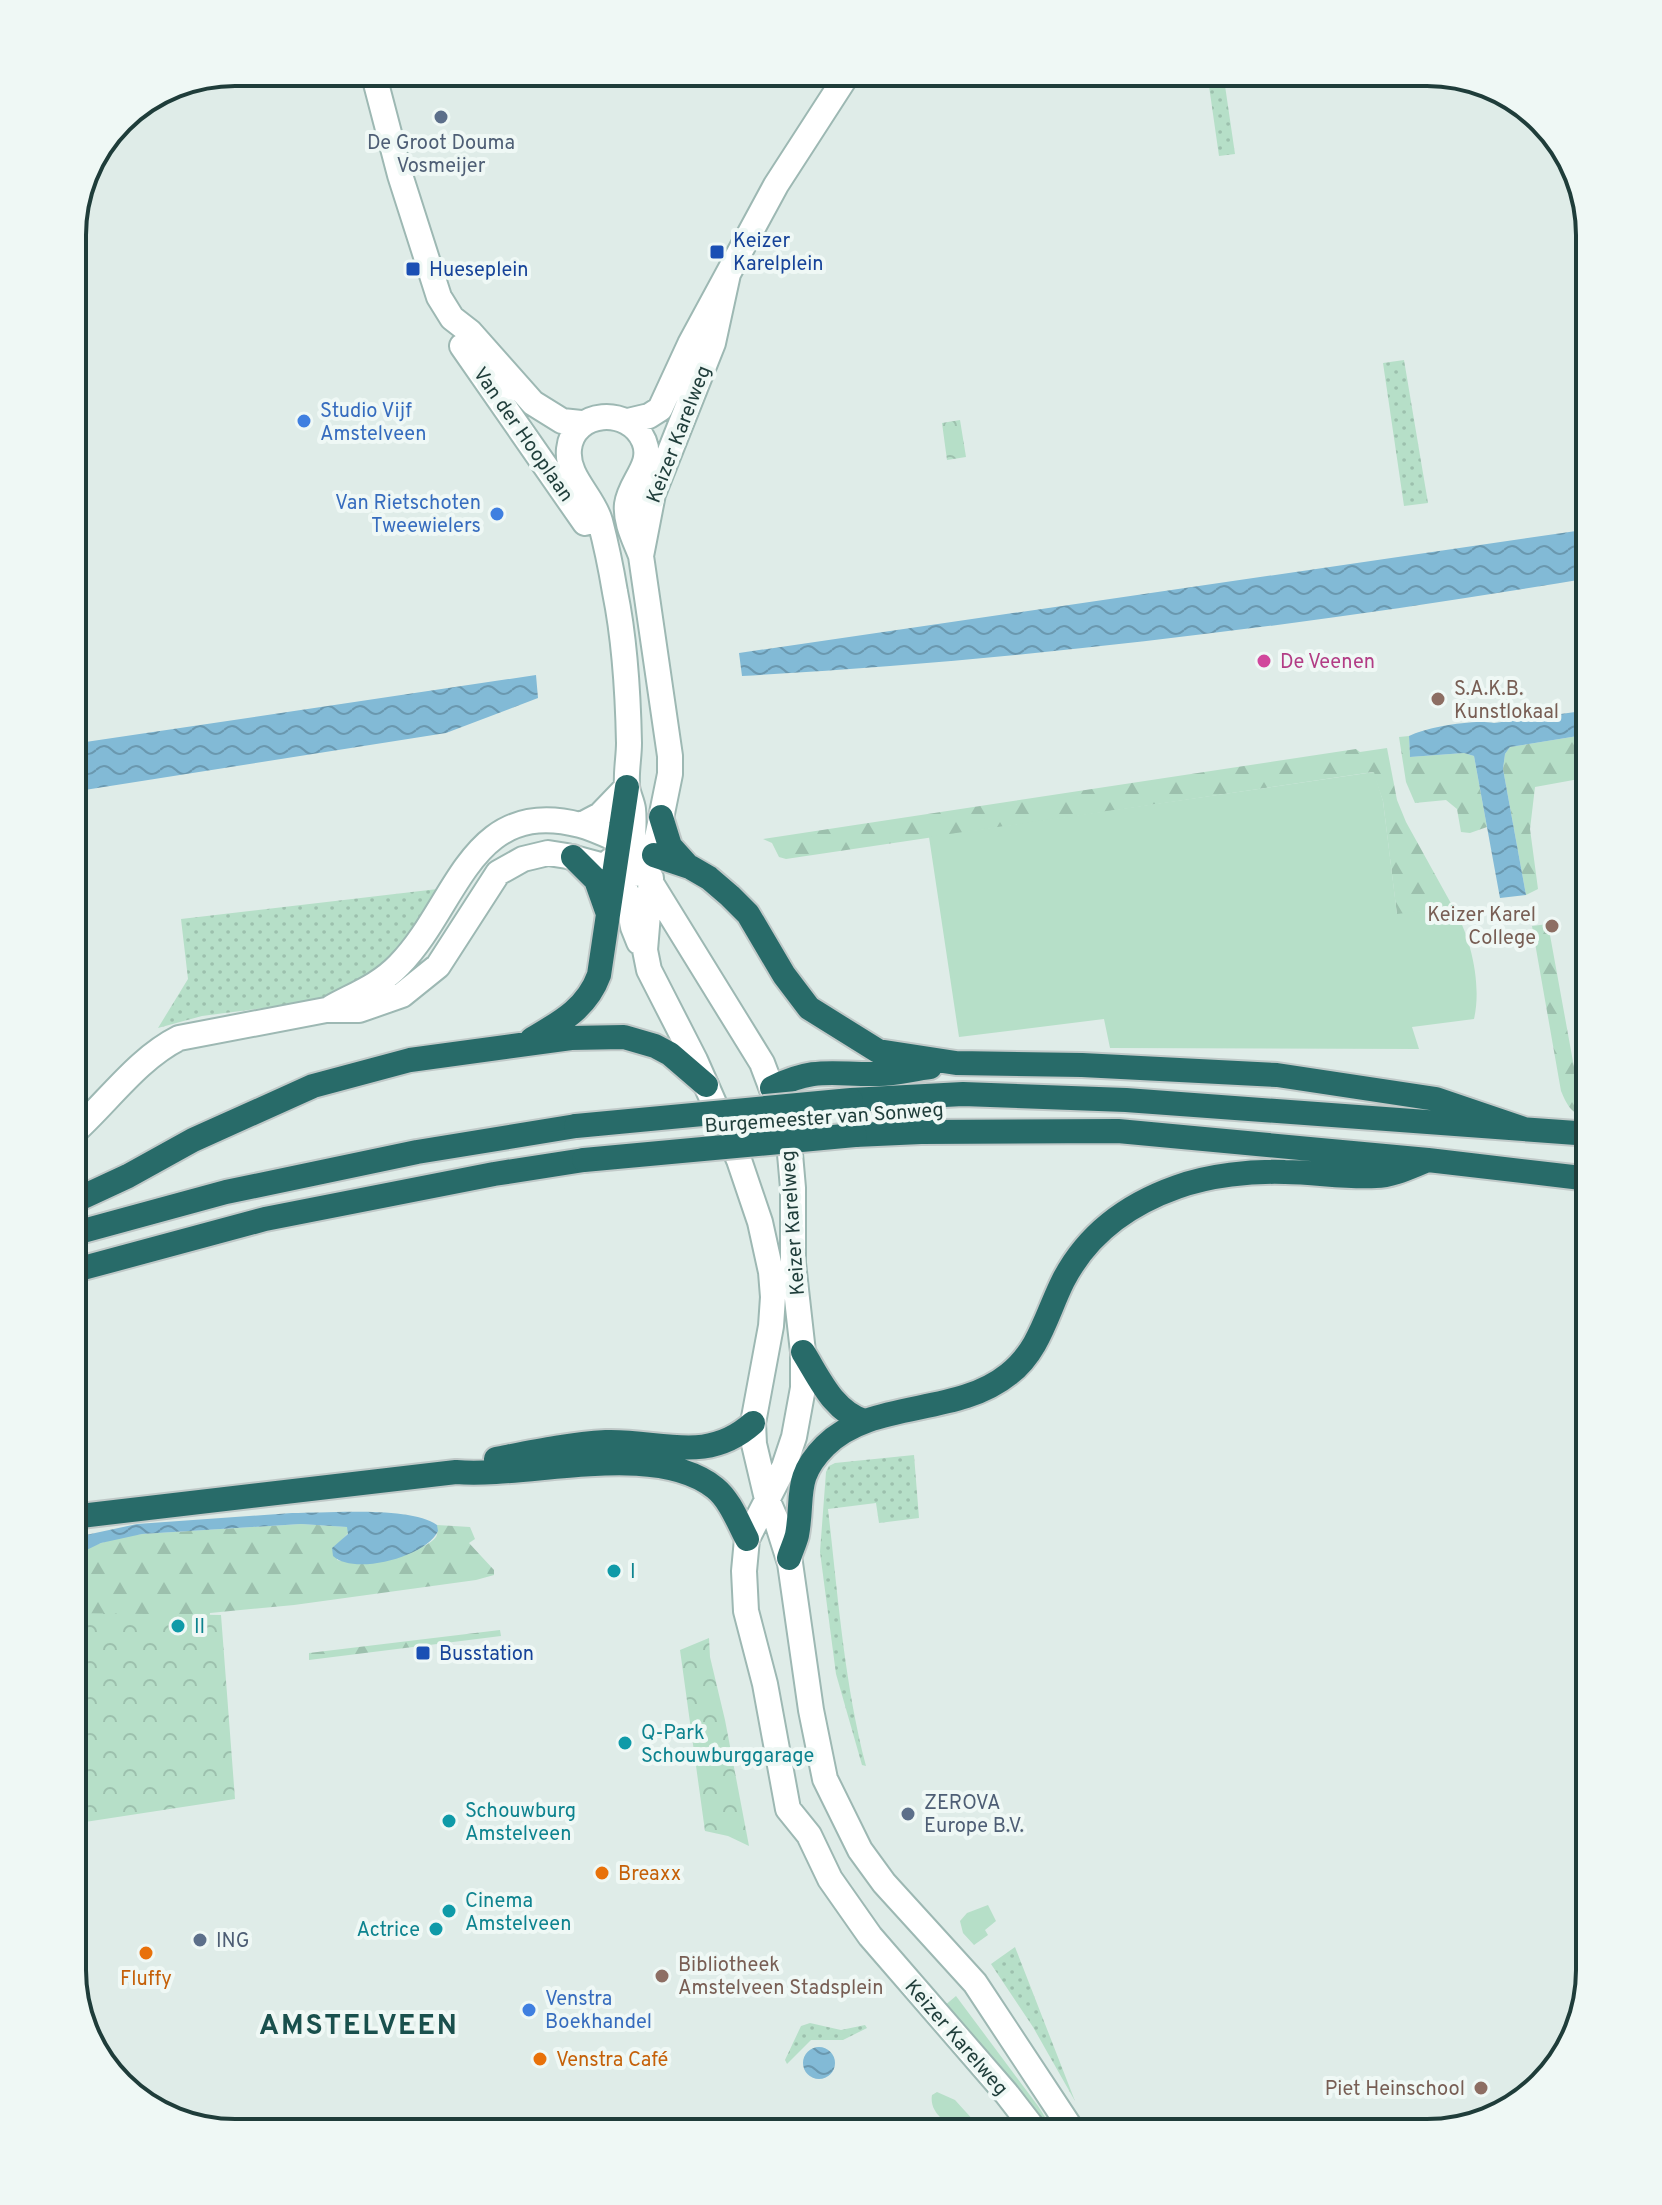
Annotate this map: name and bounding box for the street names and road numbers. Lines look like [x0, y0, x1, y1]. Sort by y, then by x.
street label: Keizer Karelweg [642, 362, 718, 507]
street label: Van der Hooplaan [466, 363, 579, 508]
street label: Burgemeester van Sonweg [704, 1098, 945, 1140]
street label: Keizer Karelweg [776, 1149, 812, 1296]
street label: Keizer Karelweg [898, 1975, 1013, 2102]

